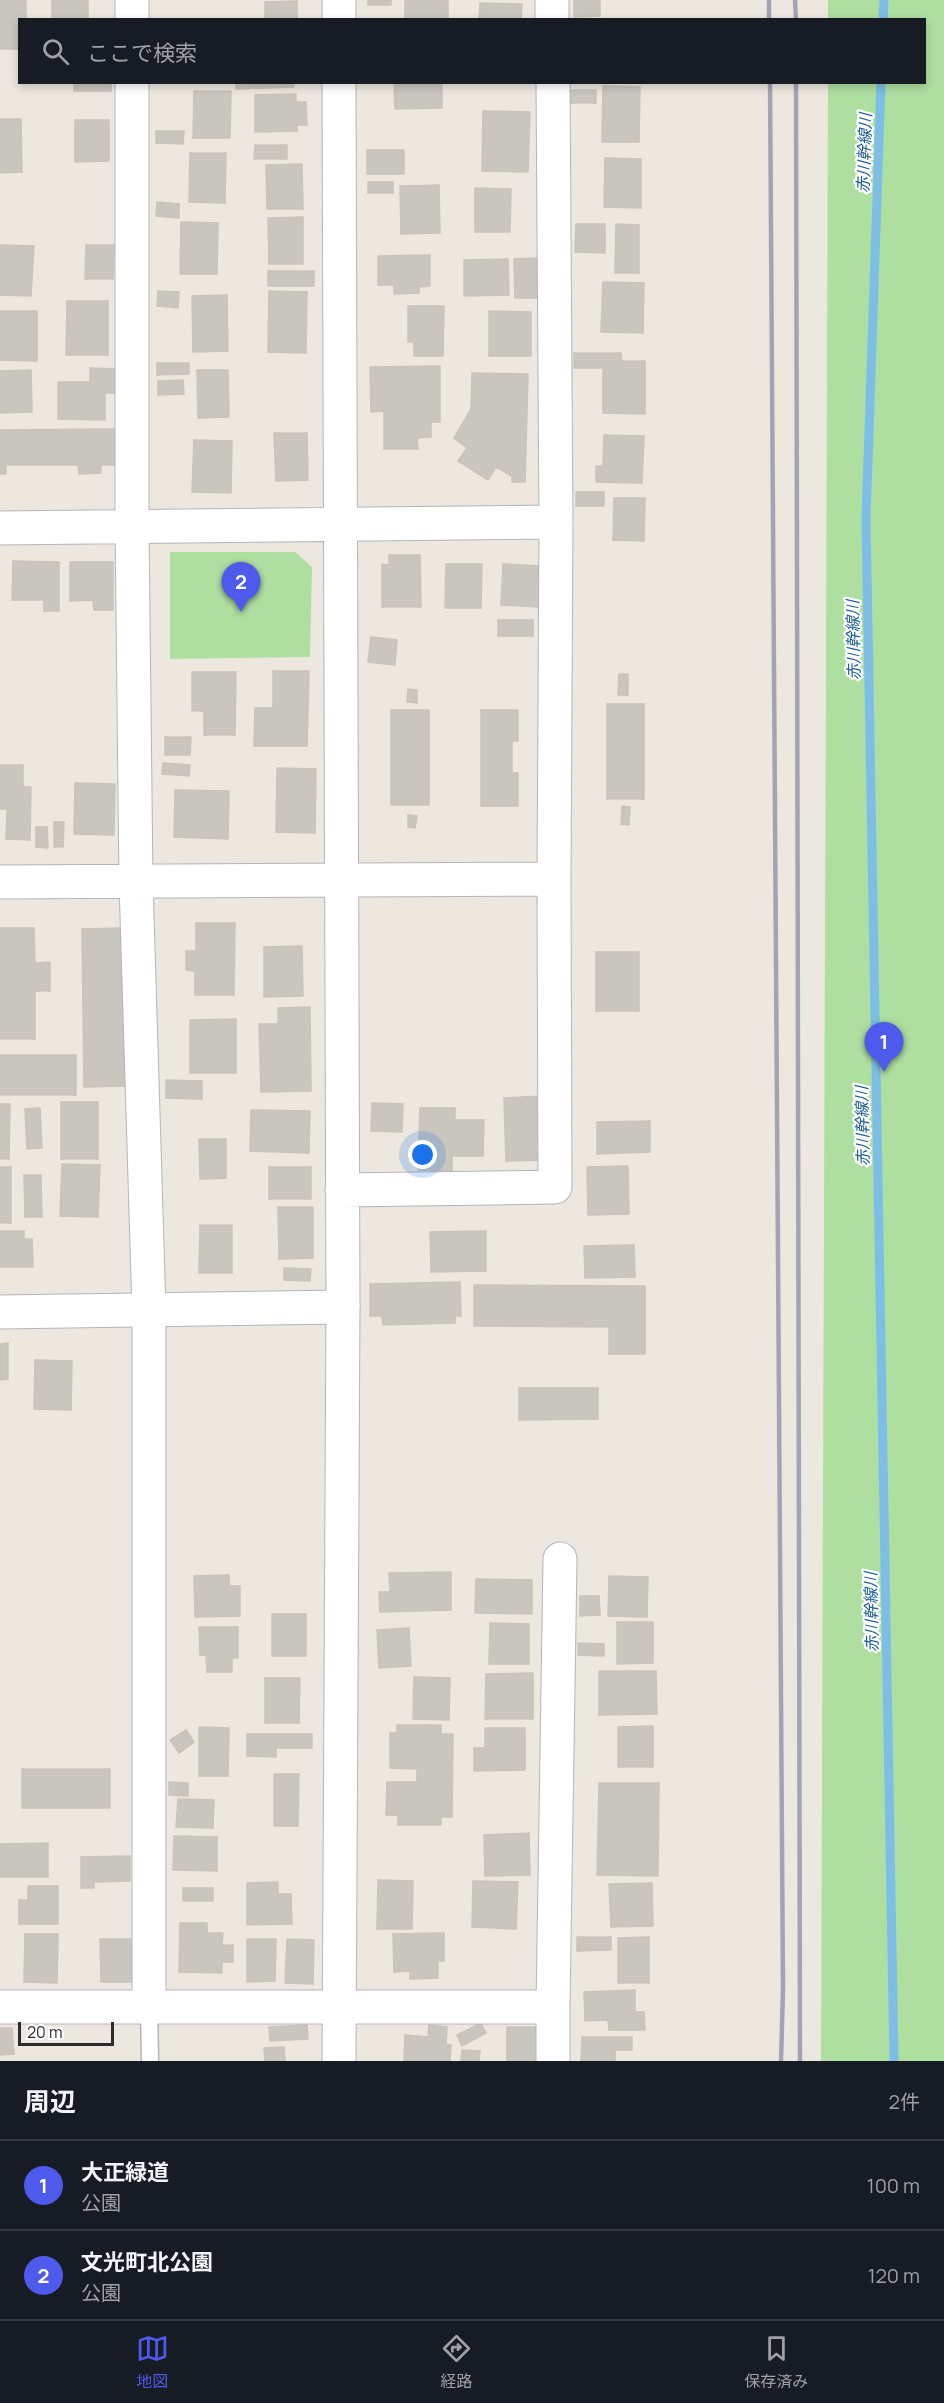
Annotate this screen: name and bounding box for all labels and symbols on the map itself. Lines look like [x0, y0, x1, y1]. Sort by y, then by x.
water label: 赤川幹線川 [852, 111, 876, 193]
pin: 2 [222, 562, 260, 612]
water label: 赤川幹線川 [841, 598, 865, 680]
pin: 1 [864, 1022, 904, 1072]
water label: 赤川幹線川 [850, 1084, 874, 1166]
your location [408, 1140, 437, 1169]
water label: 赤川幹線川 [859, 1570, 883, 1652]
scale bar [18, 2019, 114, 2046]

